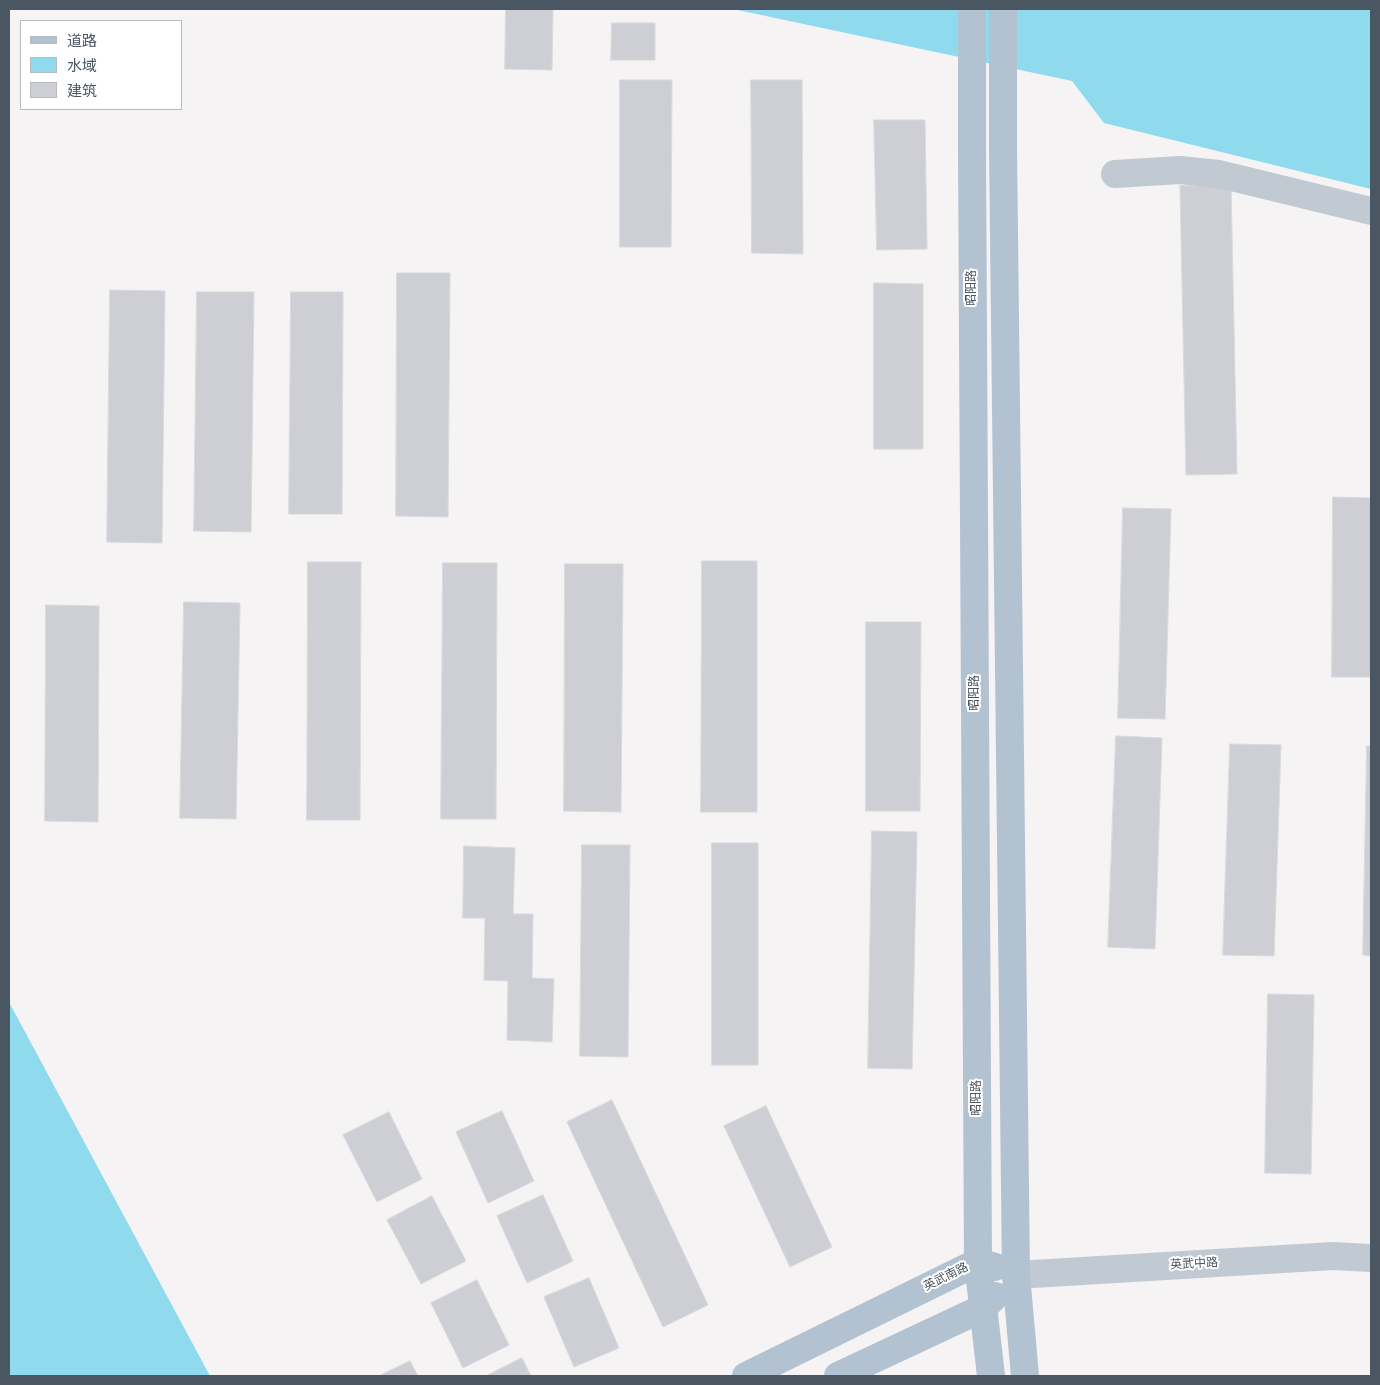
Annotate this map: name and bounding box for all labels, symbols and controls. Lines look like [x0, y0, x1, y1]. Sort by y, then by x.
legend [20, 20, 182, 110]
text: 道路 [67, 30, 97, 51]
text: 水域 [67, 55, 97, 76]
text: 建筑 [67, 80, 97, 101]
street label: 昭阳路 [965, 270, 979, 306]
street label: 昭阳路 [968, 675, 982, 711]
street label: 昭阳路 [970, 1080, 984, 1116]
street label: 英武中路 [1170, 1256, 1218, 1272]
street label: 英武南路 [921, 1260, 971, 1294]

